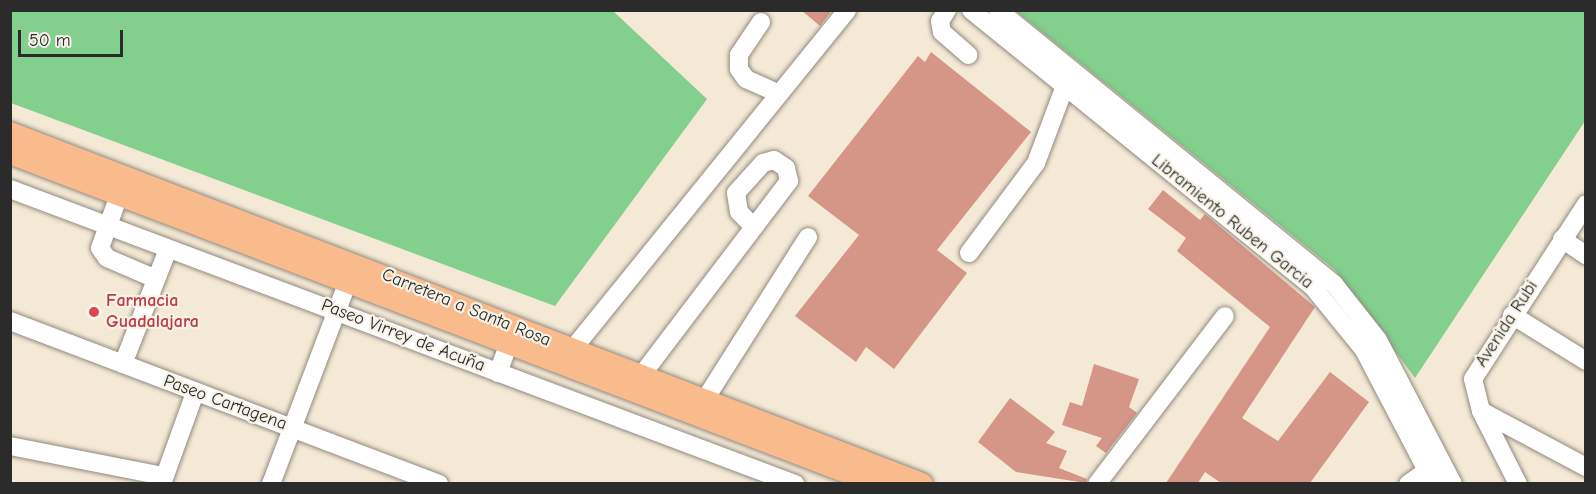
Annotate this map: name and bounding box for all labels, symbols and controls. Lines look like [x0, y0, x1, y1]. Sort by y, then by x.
scale bar [21, 18, 126, 56]
text: 50 m [29, 30, 71, 51]
street label: Libramiento Ruben Garcia [1147, 150, 1317, 294]
street label: Carretera a Santa Rosa [378, 264, 554, 352]
street label: Avenida Rubi [1471, 277, 1543, 371]
place label: Farmacia Guadalajara [106, 291, 199, 334]
street label: Paseo Virrey de Acuña [318, 295, 488, 377]
marker: Farmacia Guadalajara [87, 305, 101, 319]
street label: Paseo Cartagena [160, 371, 290, 435]

